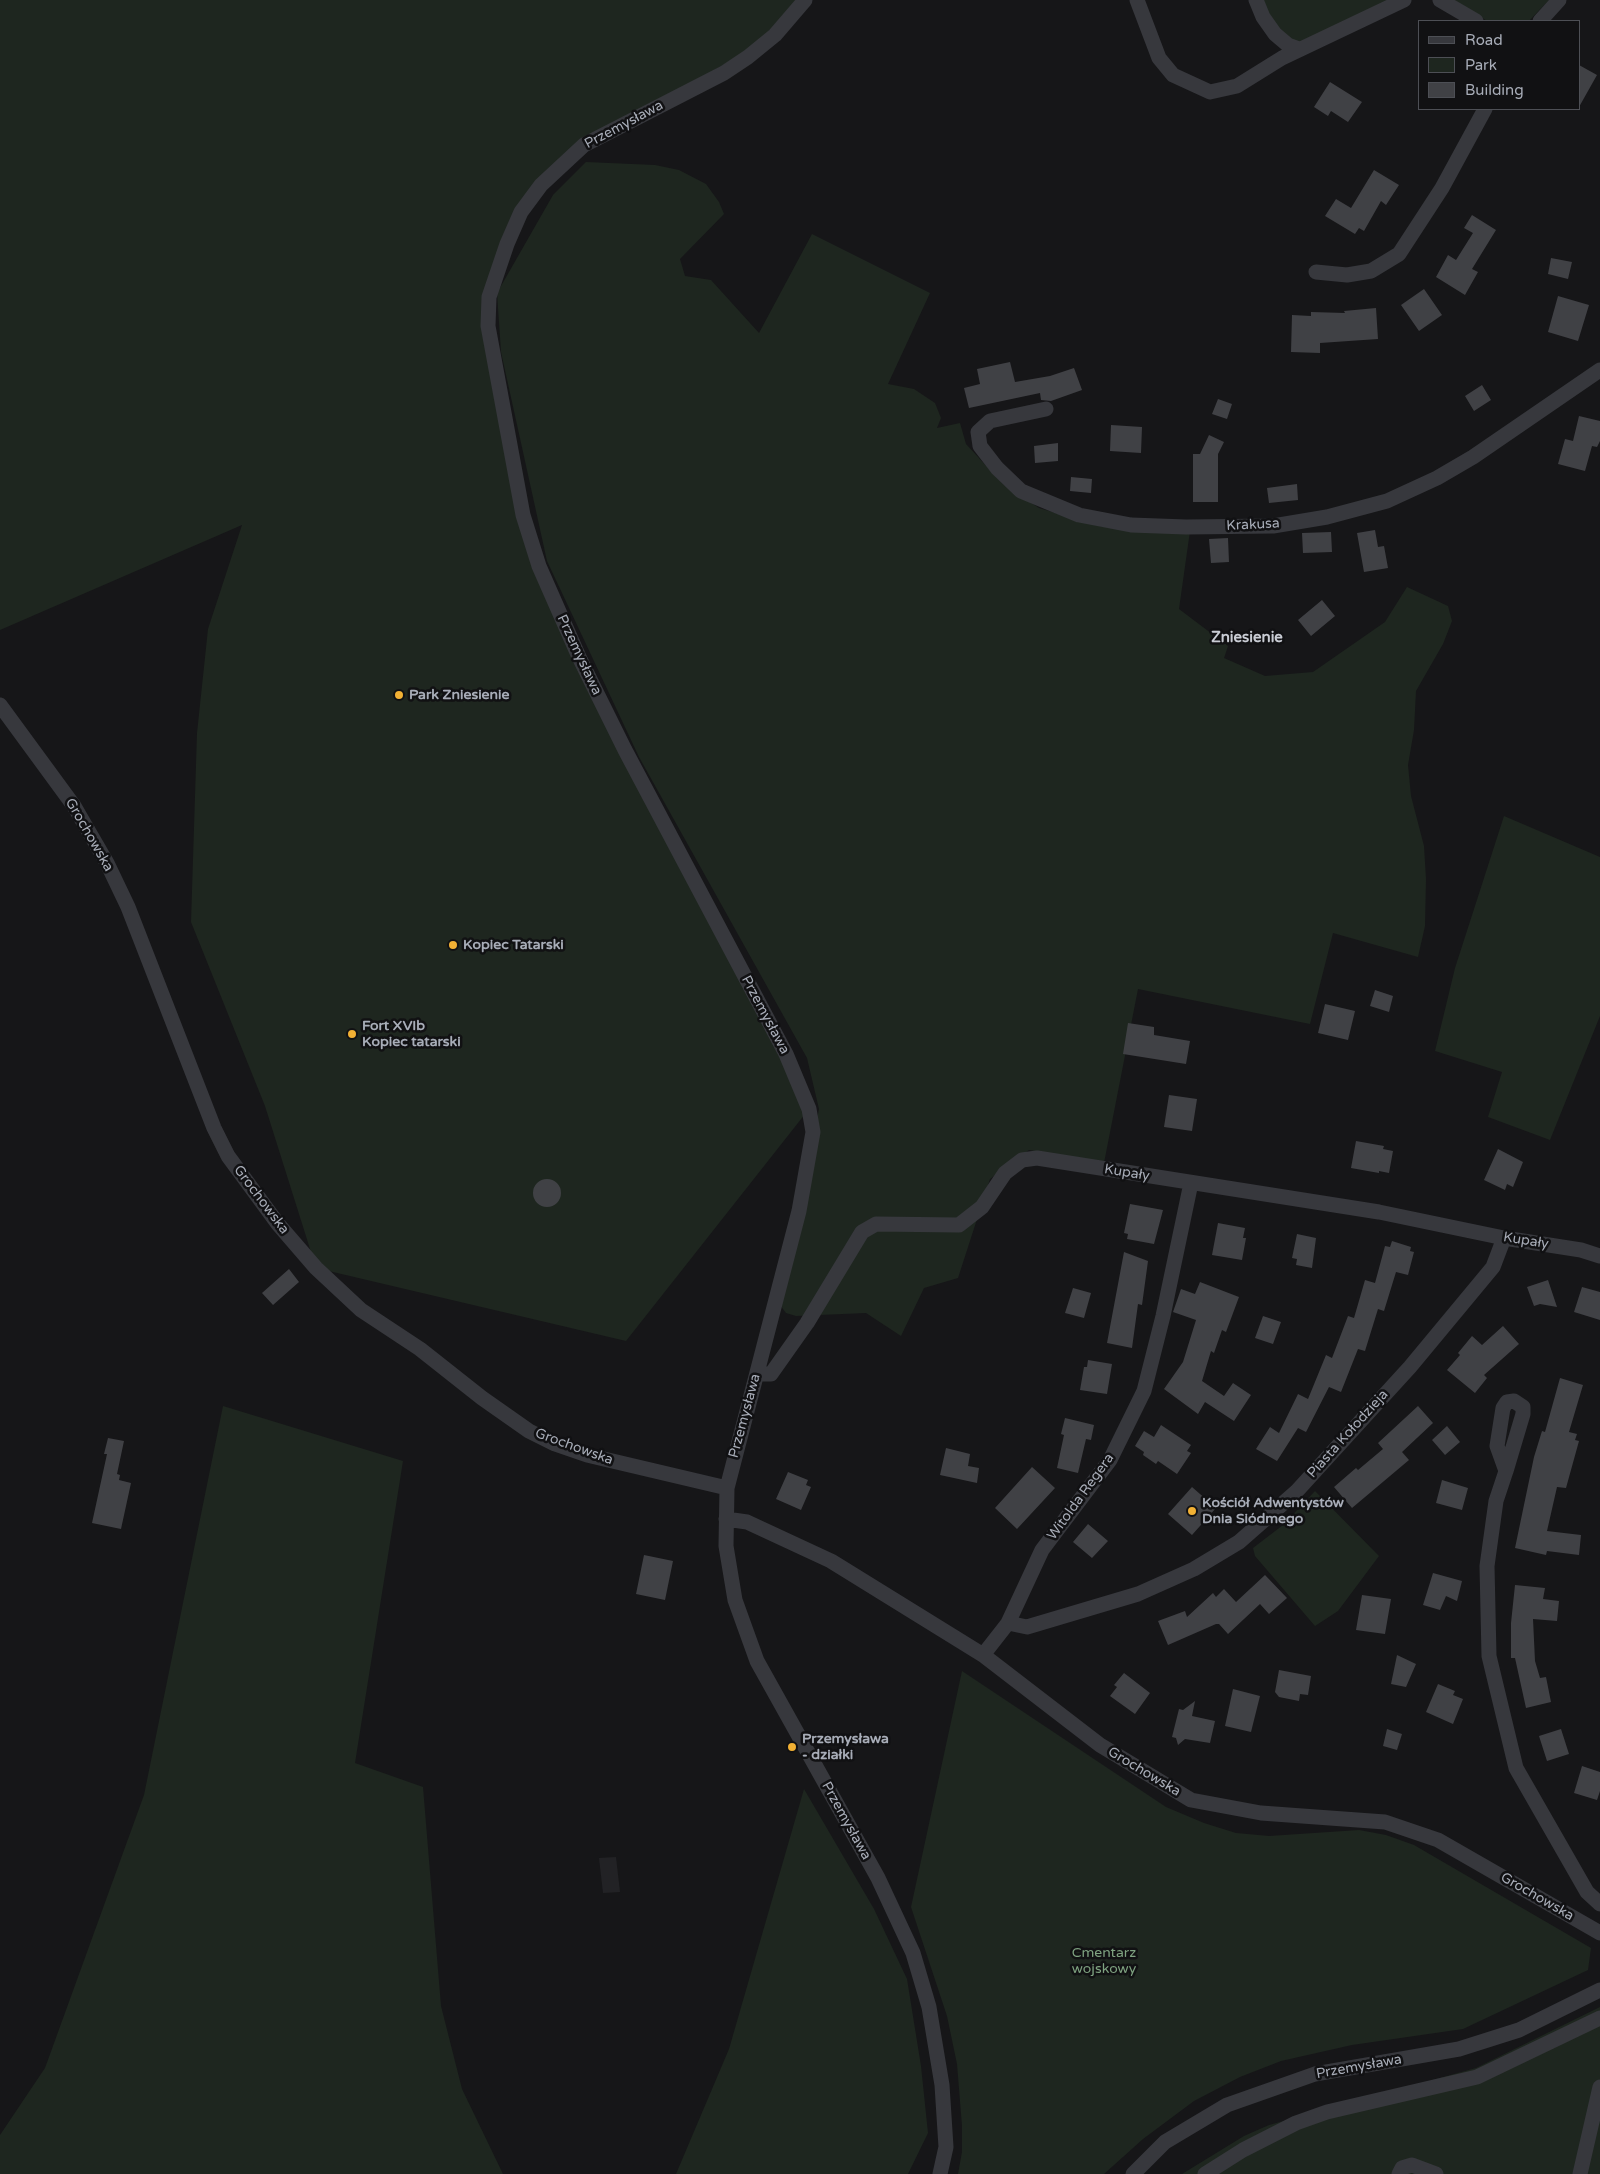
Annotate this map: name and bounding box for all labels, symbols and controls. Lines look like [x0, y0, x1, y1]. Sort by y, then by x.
legend [1418, 20, 1580, 110]
text: Road [1465, 31, 1503, 49]
text: Park [1465, 56, 1497, 74]
text: Building [1465, 81, 1524, 99]
street label: Przemysława [582, 97, 666, 153]
street label: Krakusa [1226, 515, 1280, 535]
street label: Przemysława [553, 612, 605, 698]
district label: Zniesienie [1211, 629, 1283, 647]
place label: Park Zniesienie [409, 687, 509, 703]
marker: Park Zniesienie [393, 689, 405, 701]
street label: Grochowska [61, 795, 117, 875]
place label: Kopiec Tatarski [463, 937, 564, 953]
marker: Kopiec Tatarski [447, 939, 459, 951]
street label: Przemysława [737, 973, 793, 1057]
place label: Fort XVIb Kopiec tatarski [362, 1018, 461, 1050]
marker: Fort XVIb Kopiec tatarski [346, 1028, 358, 1040]
street label: Kupały [1103, 1161, 1151, 1185]
street label: Grochowska [230, 1162, 292, 1238]
street label: Kupały [1502, 1229, 1550, 1253]
street label: Przemysława [726, 1372, 764, 1460]
street label: Piasta Kołodzieja [1304, 1386, 1392, 1482]
street label: Grochowska [533, 1425, 615, 1469]
street label: Witolda Regera [1044, 1450, 1118, 1544]
place label: Kościół Adwentystów Dnia Siódmego [1202, 1495, 1344, 1528]
marker: Kościół Adwentystów Dnia Siódmego [1186, 1505, 1198, 1517]
place label: Przemysława - działki [802, 1731, 889, 1764]
marker: Przemysława - działki [786, 1741, 798, 1753]
street label: Grochowska [1105, 1744, 1183, 1800]
street label: Przemysława [818, 1779, 874, 1863]
street label: Grochowska [1497, 1869, 1577, 1925]
park label: Cmentarz wojskowy [1072, 1945, 1136, 1978]
street label: Przemysława [1315, 2051, 1403, 2083]

